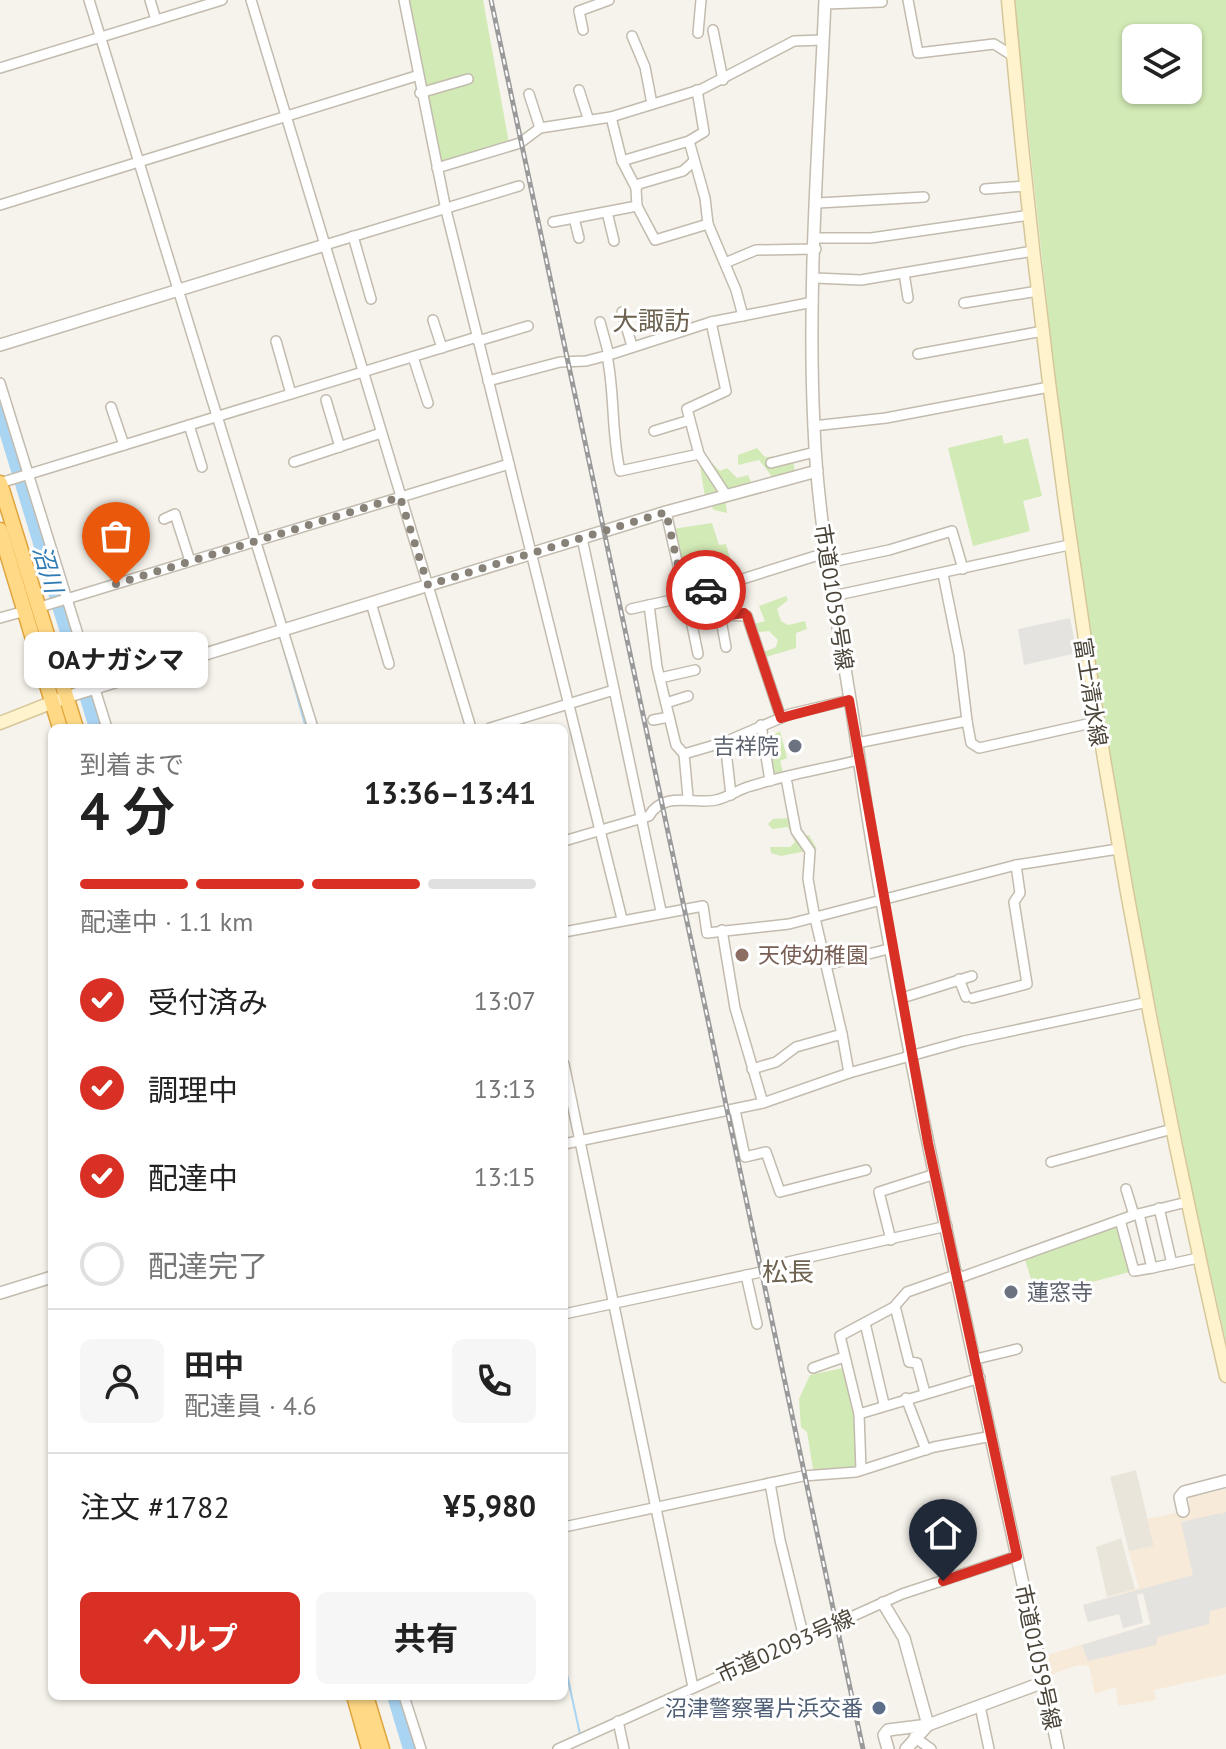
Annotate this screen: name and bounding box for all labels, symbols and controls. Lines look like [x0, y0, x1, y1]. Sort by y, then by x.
map controls [1122, 24, 1202, 104]
button: layers [1122, 24, 1202, 104]
district label: 大諏訪 [612, 304, 690, 337]
pin [82, 502, 150, 584]
icon: bag [94, 514, 138, 558]
street label: 市道01059号線 [809, 522, 859, 672]
water label: 沼川 [26, 542, 71, 599]
courier [666, 550, 746, 630]
icon: car [684, 568, 728, 612]
callout: OAナガシマ [24, 632, 208, 688]
street label: 富士清水線 [1069, 635, 1113, 749]
text: OAナガシマ [48, 643, 184, 676]
place label: 吉祥院 [713, 732, 779, 760]
marker: 吉祥院 [786, 737, 804, 755]
text: 到着まで [80, 748, 184, 781]
text: 13:36–13:41 [364, 773, 536, 812]
text: 4 分 [80, 777, 175, 844]
text: 配達中 · 1.1 km [80, 905, 253, 938]
place label: 天使幼稚園 [758, 941, 868, 969]
marker: 天使幼稚園 [733, 946, 751, 964]
icon: check [80, 978, 124, 1022]
text: 受付済み [148, 982, 268, 1021]
text: 13:07 [474, 984, 536, 1017]
icon: check [80, 1066, 124, 1110]
text: 調理中 [148, 1070, 238, 1109]
text: 13:13 [474, 1072, 536, 1105]
icon: check [80, 1154, 124, 1198]
text: 配達中 [148, 1158, 238, 1197]
text: 13:15 [474, 1160, 536, 1193]
text: 配達完了 [148, 1246, 268, 1285]
district label: 松長 [762, 1255, 814, 1288]
place label: 蓮窓寺 [1027, 1278, 1093, 1306]
marker: 蓮窓寺 [1002, 1283, 1020, 1301]
button: person [80, 1339, 164, 1423]
button: phone [452, 1339, 536, 1423]
text: 田中 [184, 1345, 244, 1384]
text: 配達員 · 4.6 [184, 1389, 317, 1422]
text: ¥5,980 [443, 1486, 536, 1525]
text: 注文 #1782 [80, 1487, 230, 1526]
pin [909, 1499, 977, 1581]
icon: home [921, 1511, 965, 1555]
street label: 市道01059号線 [1009, 1582, 1067, 1732]
button: ヘルプ [80, 1592, 300, 1684]
button: 共有 [316, 1592, 536, 1684]
street label: 市道02093号線 [712, 1603, 858, 1689]
place label: 沼津警察署片浜交番 [665, 1694, 863, 1722]
marker: 沼津警察署片浜交番 [870, 1699, 888, 1717]

